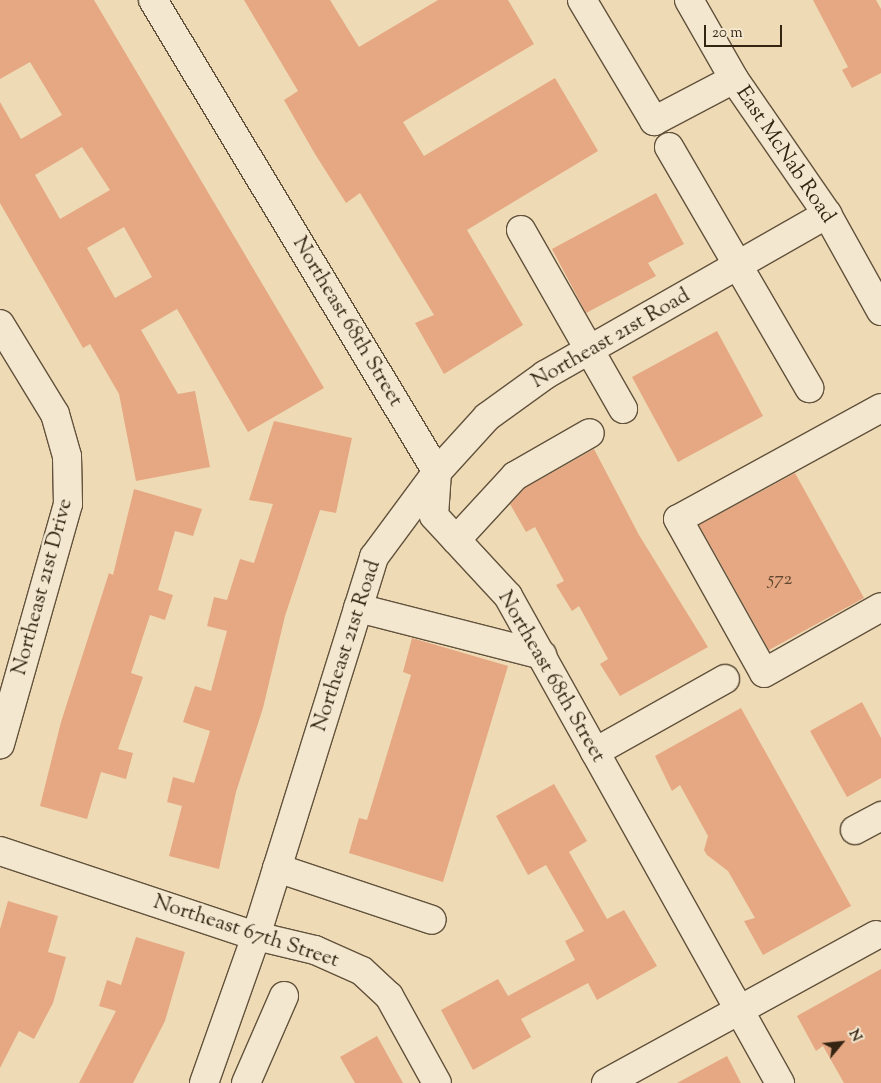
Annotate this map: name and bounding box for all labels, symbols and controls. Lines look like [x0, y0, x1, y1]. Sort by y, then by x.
scale bar [706, 15, 784, 47]
text: 20 m [712, 23, 743, 44]
street label: East McNab Road [730, 82, 840, 228]
street label: Northeast 68th Street [286, 233, 408, 411]
street label: Northeast 21st Road [527, 283, 695, 395]
street label: Northeast 21st Drive [7, 496, 79, 678]
street label: Northeast 21st Road [307, 557, 387, 735]
house number: 572 [768, 569, 792, 591]
street label: Northeast 68th Street [492, 587, 610, 767]
street label: Northeast 67th Street [150, 890, 342, 974]
north arrow [816, 1018, 866, 1068]
text: N [843, 1026, 866, 1046]

